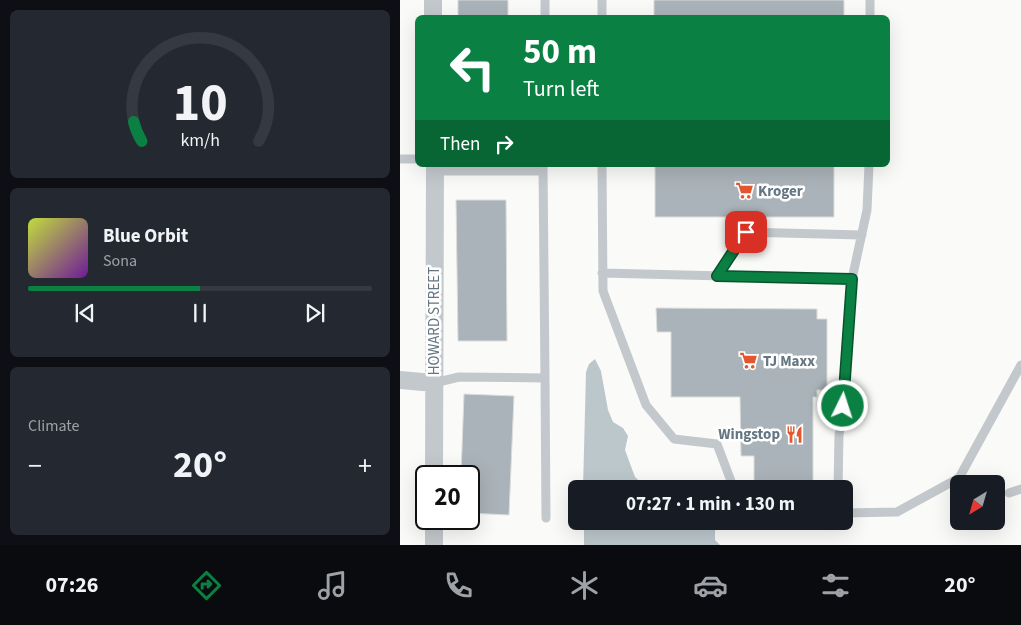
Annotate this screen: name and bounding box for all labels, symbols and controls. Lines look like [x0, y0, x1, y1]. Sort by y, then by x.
text: 50 m [523, 27, 597, 77]
icon: left [440, 35, 505, 100]
text: 10 [173, 67, 227, 141]
text: Turn left [523, 73, 599, 105]
text: km/h [180, 128, 220, 153]
icon: right [490, 130, 518, 158]
text: Then [440, 131, 480, 158]
supermarket icon: Kroger [734, 181, 754, 201]
place label: Kroger [758, 181, 803, 202]
pin [725, 211, 767, 253]
icon: arrive [732, 218, 760, 246]
text: Blue Orbit [103, 223, 188, 250]
text: Sona [103, 250, 137, 272]
street label: HOWARD STREET [424, 267, 445, 375]
icon: previous [71, 299, 99, 327]
icon: pause [186, 299, 214, 327]
icon: next [301, 299, 329, 327]
supermarket icon: TJ Maxx [739, 351, 759, 371]
place label: TJ Maxx [763, 351, 815, 372]
position arrow [816, 379, 868, 431]
text: Climate [28, 415, 79, 437]
place label: Wingstop [718, 424, 780, 445]
restaurant icon: Wingstop [784, 424, 804, 444]
text: 20° [173, 438, 227, 492]
text: − [28, 446, 42, 486]
text: + [358, 446, 372, 486]
speed limit sign: 20 [415, 465, 480, 530]
north arrow [950, 475, 1005, 530]
map controls [950, 475, 1005, 530]
text: 07:27 · 1 min · 130 m [626, 491, 795, 518]
icon: directions [189, 568, 224, 603]
icon: music [315, 568, 350, 603]
icon: phone [441, 568, 476, 603]
icon: climate [567, 568, 602, 603]
icon: car [693, 568, 728, 603]
icon: filters [818, 568, 853, 603]
text: 07:26 [45, 569, 98, 601]
text: 20° [944, 569, 976, 601]

